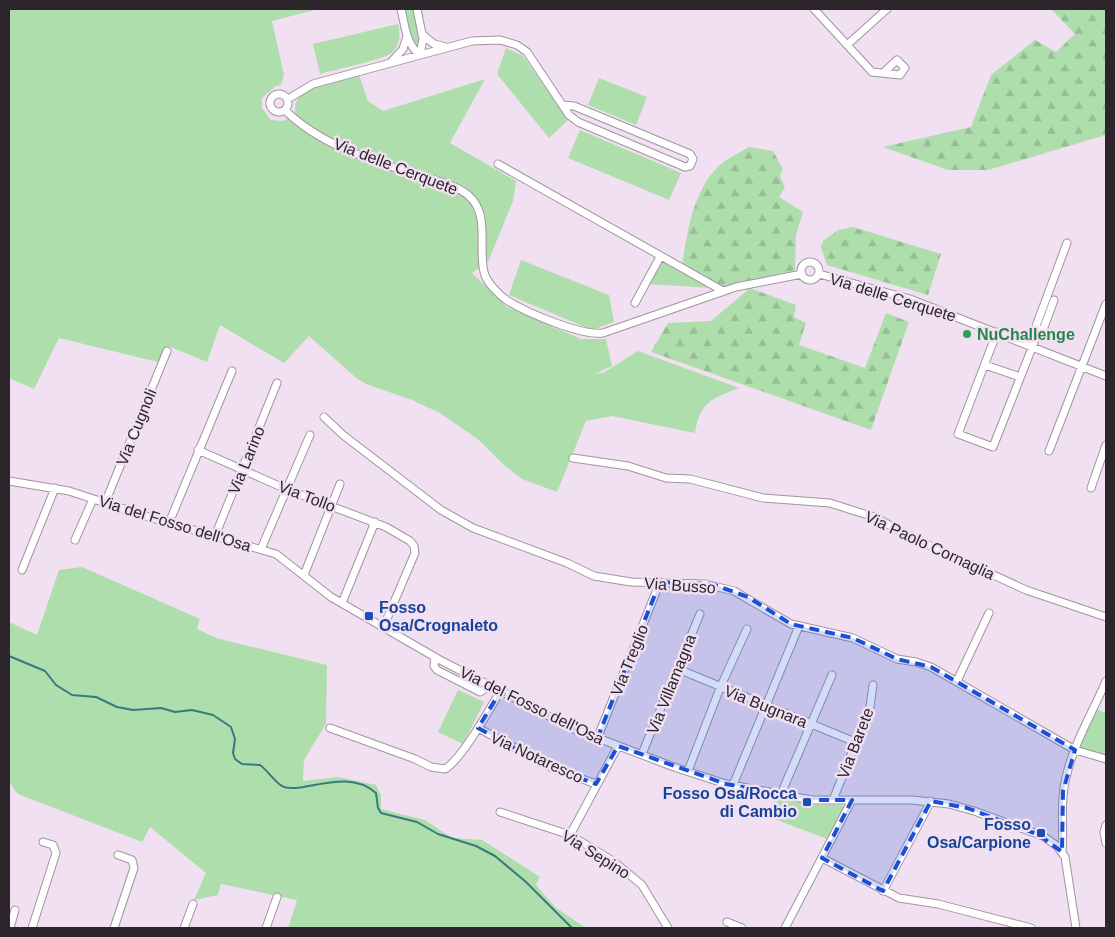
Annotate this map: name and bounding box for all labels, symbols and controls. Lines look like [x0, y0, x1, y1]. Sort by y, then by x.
street label: Via delle Cerquete [331, 135, 460, 198]
street label: Via delle Cerquete [828, 270, 958, 325]
place label: NuChallenge [977, 326, 1075, 343]
marker: NuChallenge [961, 328, 973, 340]
street label: Via Cugnoli [113, 386, 160, 468]
street label: Via Larino [225, 424, 268, 497]
street label: Via Tollo [276, 478, 338, 515]
street label: Via del Fosso dell'Osa [97, 492, 253, 555]
street label: Via Paolo Cornaglia [862, 508, 997, 583]
street label: Via Busso [644, 575, 716, 596]
place label: Fosso Osa/Crognaleto [379, 599, 498, 634]
marker: Fosso Osa/Crognaleto [363, 610, 375, 622]
street label: Via Treglio [607, 622, 651, 698]
street label: Via Villamagna [644, 632, 699, 737]
street label: Via del Fosso dell'Osa [457, 663, 607, 748]
street label: Via Bugnara [722, 682, 810, 731]
street label: Via Barete [834, 705, 877, 781]
street label: Via Notaresco [488, 729, 586, 786]
place label: Fosso Osa/Rocca di Cambio [663, 785, 797, 820]
marker: Fosso Osa/Rocca di Cambio [801, 796, 813, 808]
place label: Fosso Osa/Carpione [927, 816, 1031, 851]
street label: Via Sepino [559, 827, 633, 882]
marker: Fosso Osa/Carpione [1035, 827, 1047, 839]

